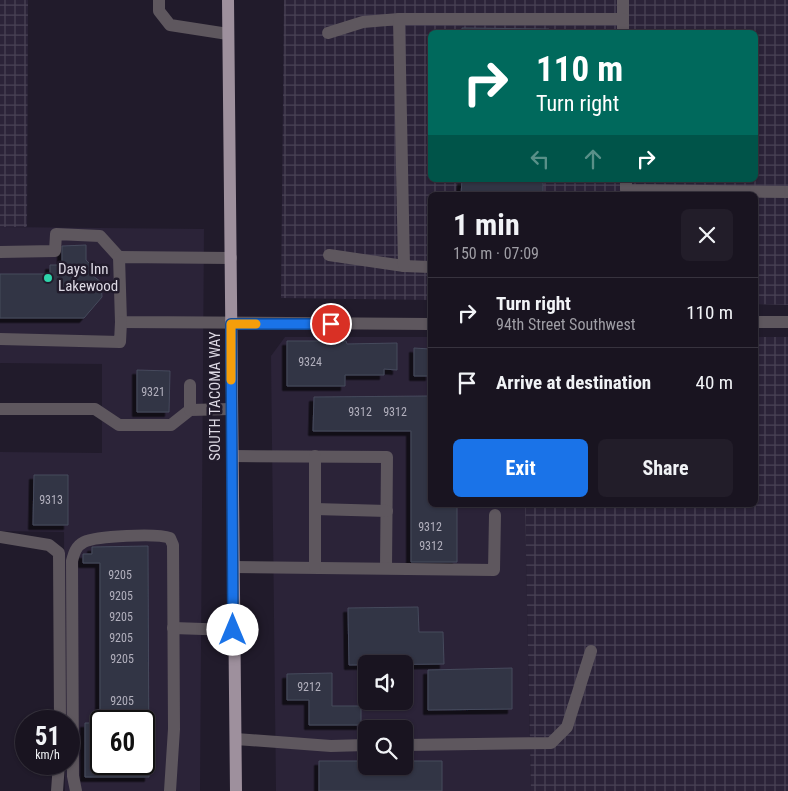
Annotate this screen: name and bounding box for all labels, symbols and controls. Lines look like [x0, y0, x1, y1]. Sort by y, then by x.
text: 110 m [536, 49, 623, 90]
icon: right [453, 50, 518, 115]
text: Turn right [536, 91, 619, 116]
icon: left [526, 145, 554, 173]
icon: ahead [579, 145, 607, 173]
icon: right [632, 145, 660, 173]
text: 1 min [453, 207, 520, 242]
button: close [681, 209, 733, 261]
text: 150 m · 07:09 [453, 244, 539, 263]
place label: Days Inn Lakewood [58, 260, 118, 295]
marker: Days Inn Lakewood [42, 272, 54, 284]
text: Turn right [496, 292, 571, 315]
icon: right [453, 299, 481, 327]
text: 110 m [686, 301, 733, 324]
pin [310, 303, 352, 345]
icon: arrive [317, 310, 345, 338]
text: 94th Street Southwest [496, 315, 636, 334]
street label: SOUTH TACOMA WAY [206, 331, 224, 461]
house number: 9324 [298, 355, 322, 369]
icon: arrive [453, 369, 481, 397]
text: Arrive at destination [496, 371, 651, 394]
text: 40 m [696, 371, 733, 394]
house number: 9321 [141, 385, 165, 399]
house number: 9312 [348, 405, 372, 419]
house number: 9312 [383, 405, 407, 419]
button: Exit [453, 439, 588, 497]
button: Share [598, 439, 733, 497]
house number: 9313 [39, 493, 63, 507]
house number: 9312 [418, 520, 442, 534]
house number: 9312 [419, 539, 443, 553]
house number: 9205 [108, 568, 132, 582]
house number: 9205 [109, 589, 133, 603]
position arrow [206, 603, 258, 655]
house number: 9205 [109, 610, 133, 624]
house number: 9205 [109, 631, 133, 645]
house number: 9205 [110, 652, 134, 666]
map controls [358, 655, 413, 775]
button: sound [358, 655, 413, 710]
house number: 9212 [297, 680, 321, 694]
house number: 9205 [110, 694, 134, 708]
speed limit sign: 60 [90, 710, 155, 775]
button: search [358, 720, 413, 775]
text: 51 [35, 722, 60, 751]
text: km/h [35, 748, 60, 762]

